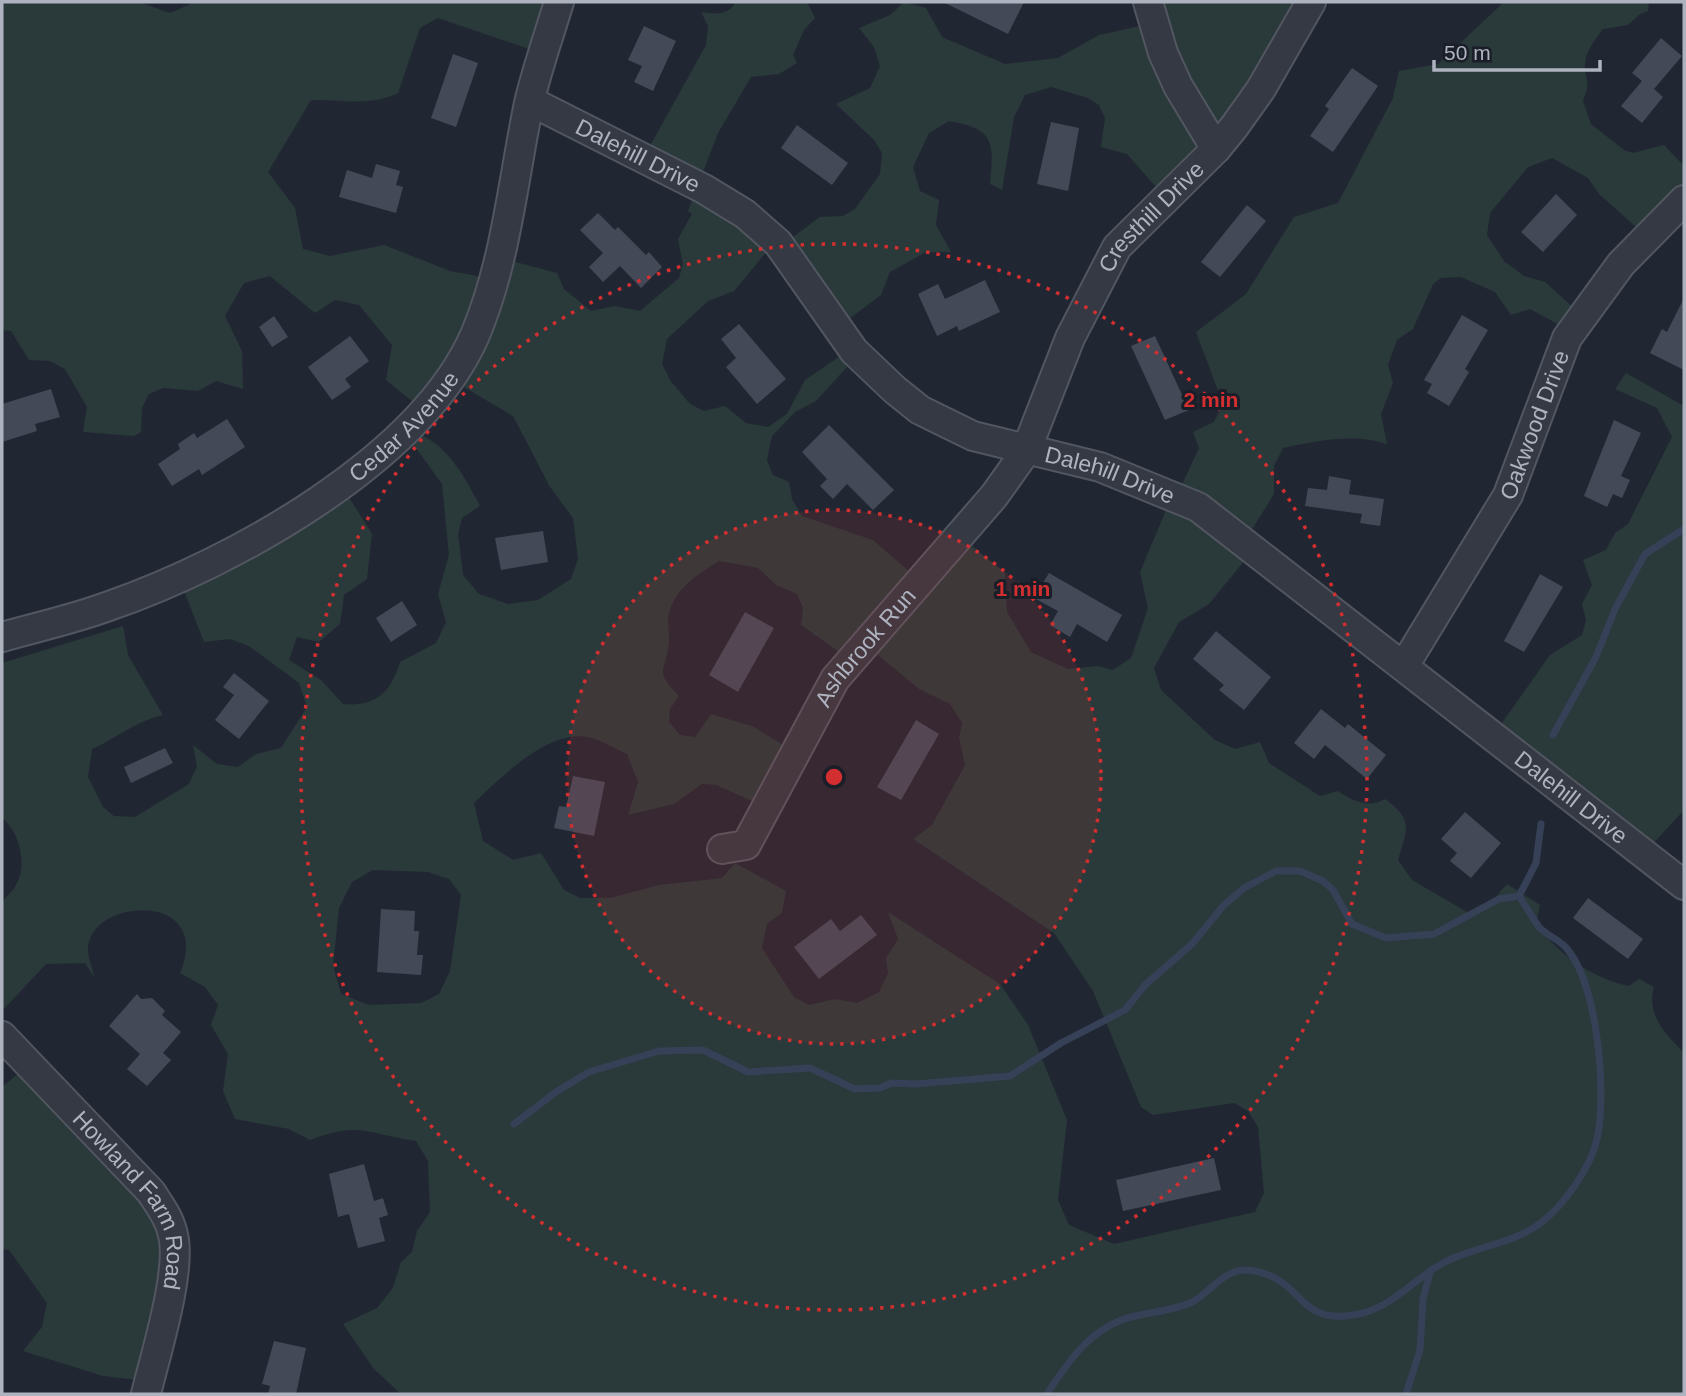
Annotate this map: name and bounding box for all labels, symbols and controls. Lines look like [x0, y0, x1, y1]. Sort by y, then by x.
scale bar [1434, 28, 1600, 72]
text: 50 m [1444, 41, 1491, 64]
street label: Dalehill Drive [572, 113, 704, 198]
street label: Cresthill Drive [1093, 156, 1209, 277]
street label: Oakwood Drive [1494, 347, 1574, 503]
street label: Cedar Avenue [344, 366, 464, 487]
text: 2 min [1184, 388, 1238, 411]
street label: Dalehill Drive [1042, 441, 1178, 509]
text: 1 min [996, 577, 1050, 600]
street label: Ashbrook Run [810, 583, 921, 711]
street label: Dalehill Drive [1510, 745, 1633, 849]
centre of rings [822, 765, 846, 789]
street label: Howland Farm Road [68, 1105, 188, 1292]

